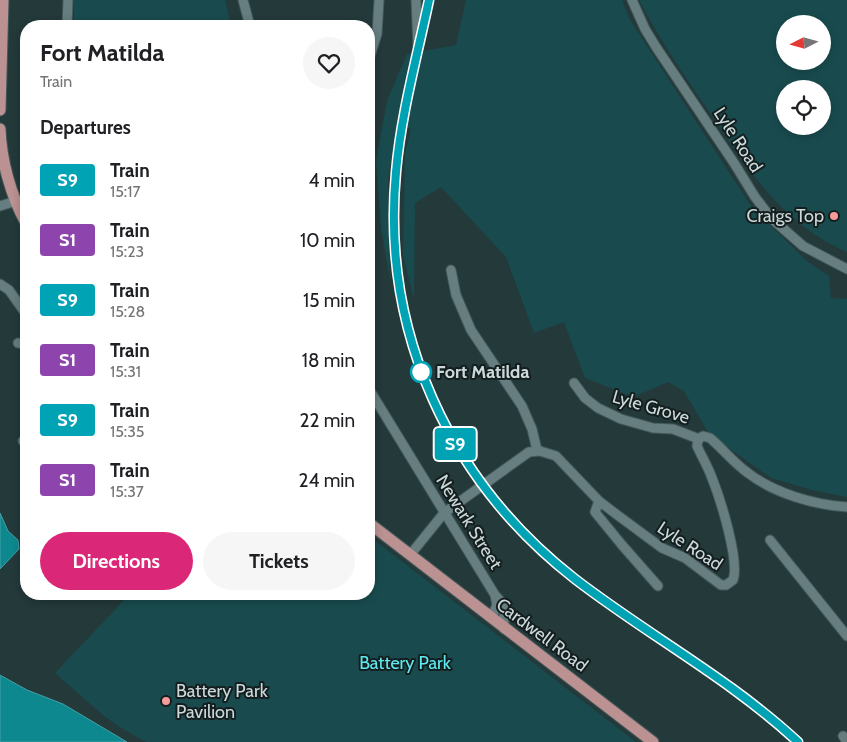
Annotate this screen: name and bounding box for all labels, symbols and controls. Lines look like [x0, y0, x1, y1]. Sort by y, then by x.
north arrow [776, 15, 831, 70]
map controls [776, 15, 831, 135]
button: heart [303, 37, 355, 89]
text: Fort Matilda [40, 38, 165, 67]
text: Train [40, 72, 72, 91]
button: locate [776, 80, 831, 135]
street label: Lyle Road [709, 103, 767, 177]
text: Departures [40, 116, 131, 139]
text: Train [110, 159, 150, 182]
text: S9 [57, 169, 78, 191]
text: 4 min [308, 169, 355, 192]
text: 15:17 [110, 182, 140, 201]
place label: Craigs Top [746, 205, 824, 227]
marker: Craigs Top [828, 210, 840, 222]
text: Train [110, 219, 150, 242]
text: S1 [59, 229, 76, 251]
text: 10 min [300, 229, 355, 252]
text: 15:23 [110, 242, 144, 261]
text: Train [110, 279, 150, 302]
text: S9 [57, 289, 78, 311]
text: 15 min [303, 289, 355, 312]
text: 15:28 [110, 302, 145, 321]
text: Train [110, 339, 150, 362]
text: S1 [59, 349, 76, 371]
text: 18 min [302, 349, 355, 372]
marker: Fort Matilda [410, 361, 432, 383]
place label: Fort Matilda [436, 361, 529, 383]
text: 15:31 [110, 362, 141, 381]
street label: Lyle Grove [610, 385, 692, 429]
text: Train [110, 399, 150, 422]
text: S9 [57, 409, 78, 431]
text: 22 min [300, 409, 355, 432]
text: 15:35 [110, 422, 145, 441]
line badge: S9 [432, 428, 478, 460]
text: S9 [445, 433, 465, 455]
text: Train [110, 459, 150, 482]
text: S1 [59, 469, 76, 491]
text: 24 min [298, 469, 355, 492]
street label: Newark Street [431, 471, 507, 573]
text: 15:37 [110, 482, 144, 501]
street label: Lyle Road [653, 517, 727, 575]
button: Directions [40, 532, 193, 590]
button: Tickets [203, 532, 355, 590]
street label: Cardwell Road [492, 593, 592, 677]
park label: Battery Park [359, 652, 452, 674]
place label: Battery Park Pavilion [176, 680, 269, 723]
marker: Battery Park Pavilion [160, 695, 172, 707]

